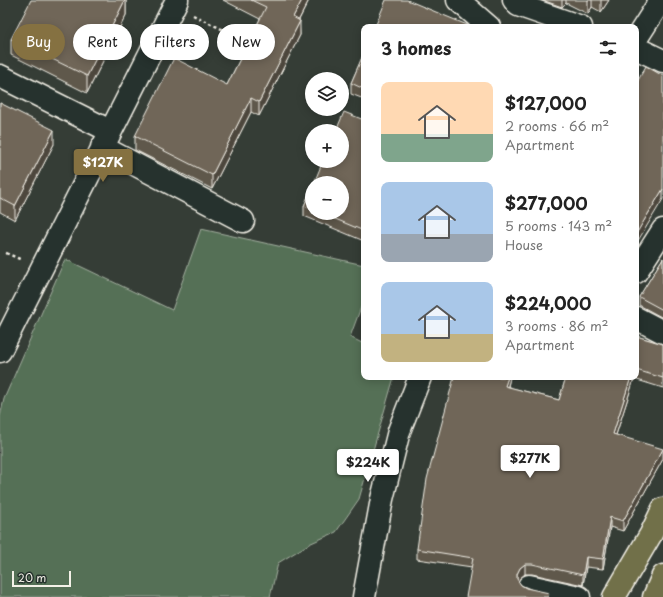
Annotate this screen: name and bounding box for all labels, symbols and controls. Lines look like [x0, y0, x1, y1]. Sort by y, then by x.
chip: Buy [12, 24, 65, 60]
chip: Rent [73, 24, 132, 60]
chip: Filters [140, 24, 209, 60]
chip: New [217, 24, 275, 60]
text: 3 homes [381, 35, 451, 61]
icon: filters [597, 37, 619, 59]
map controls [305, 72, 349, 220]
button: layers [305, 72, 349, 116]
text: $127,000 [505, 90, 587, 116]
icon: home [413, 98, 461, 146]
text: 2 rooms · 66 m² [505, 116, 609, 135]
button: + [305, 124, 349, 168]
text: Apartment [505, 135, 574, 154]
pin: $127K [75, 149, 131, 183]
text: $127K [83, 152, 123, 171]
button: − [305, 176, 349, 220]
text: $277,000 [505, 190, 588, 216]
icon: home [413, 198, 461, 246]
text: 5 rooms · 143 m² [505, 216, 612, 235]
text: House [505, 235, 543, 254]
text: $224,000 [505, 290, 591, 316]
icon: home [413, 298, 461, 346]
text: 3 rooms · 86 m² [505, 316, 608, 335]
text: Apartment [505, 335, 574, 354]
pin: $277K [502, 445, 558, 479]
text: $277K [510, 448, 550, 467]
pin: $224K [340, 449, 396, 483]
text: $224K [346, 452, 390, 471]
scale bar [12, 569, 71, 588]
text: 20 m [18, 569, 46, 586]

